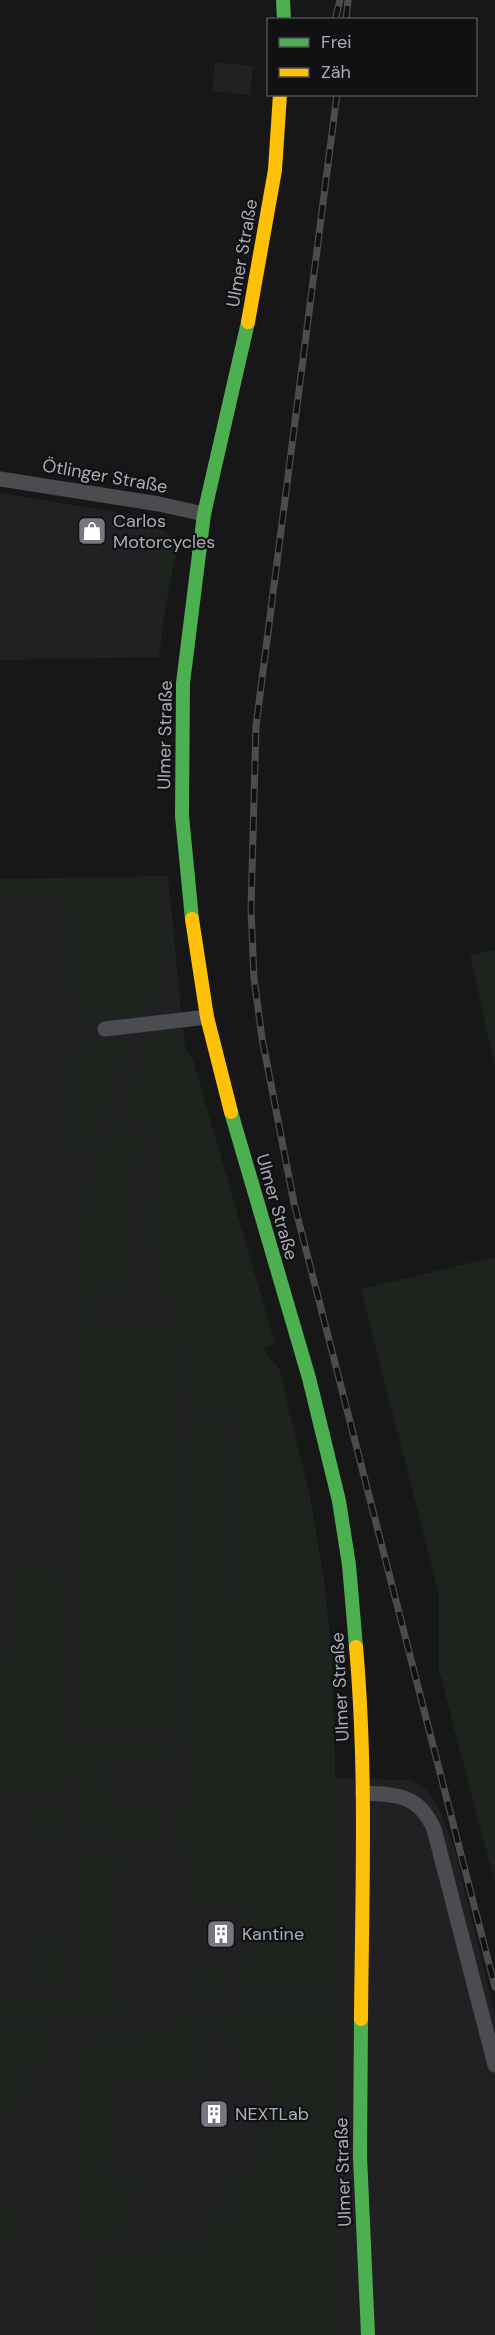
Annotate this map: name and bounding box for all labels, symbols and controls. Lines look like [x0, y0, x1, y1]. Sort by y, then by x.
legend [267, 18, 477, 96]
text: Frei [321, 30, 352, 54]
text: Zäh [321, 60, 351, 84]
street label: Ulmer Straße [221, 197, 263, 309]
street label: Ötlinger Straße [40, 453, 170, 499]
place label: Carlos Motorcycles [113, 509, 215, 554]
shop icon: Carlos Motorcycles [76, 515, 108, 547]
street label: Ulmer Straße [152, 680, 178, 790]
street label: Ulmer Straße [250, 1151, 304, 1263]
street label: Ulmer Straße [325, 1632, 355, 1742]
building icon: Kantine [205, 1918, 237, 1950]
place label: Kantine [242, 1922, 304, 1946]
building icon: NEXTLab [198, 2098, 230, 2130]
place label: NEXTLab [235, 2102, 309, 2126]
street label: Ulmer Straße [329, 2117, 357, 2227]

